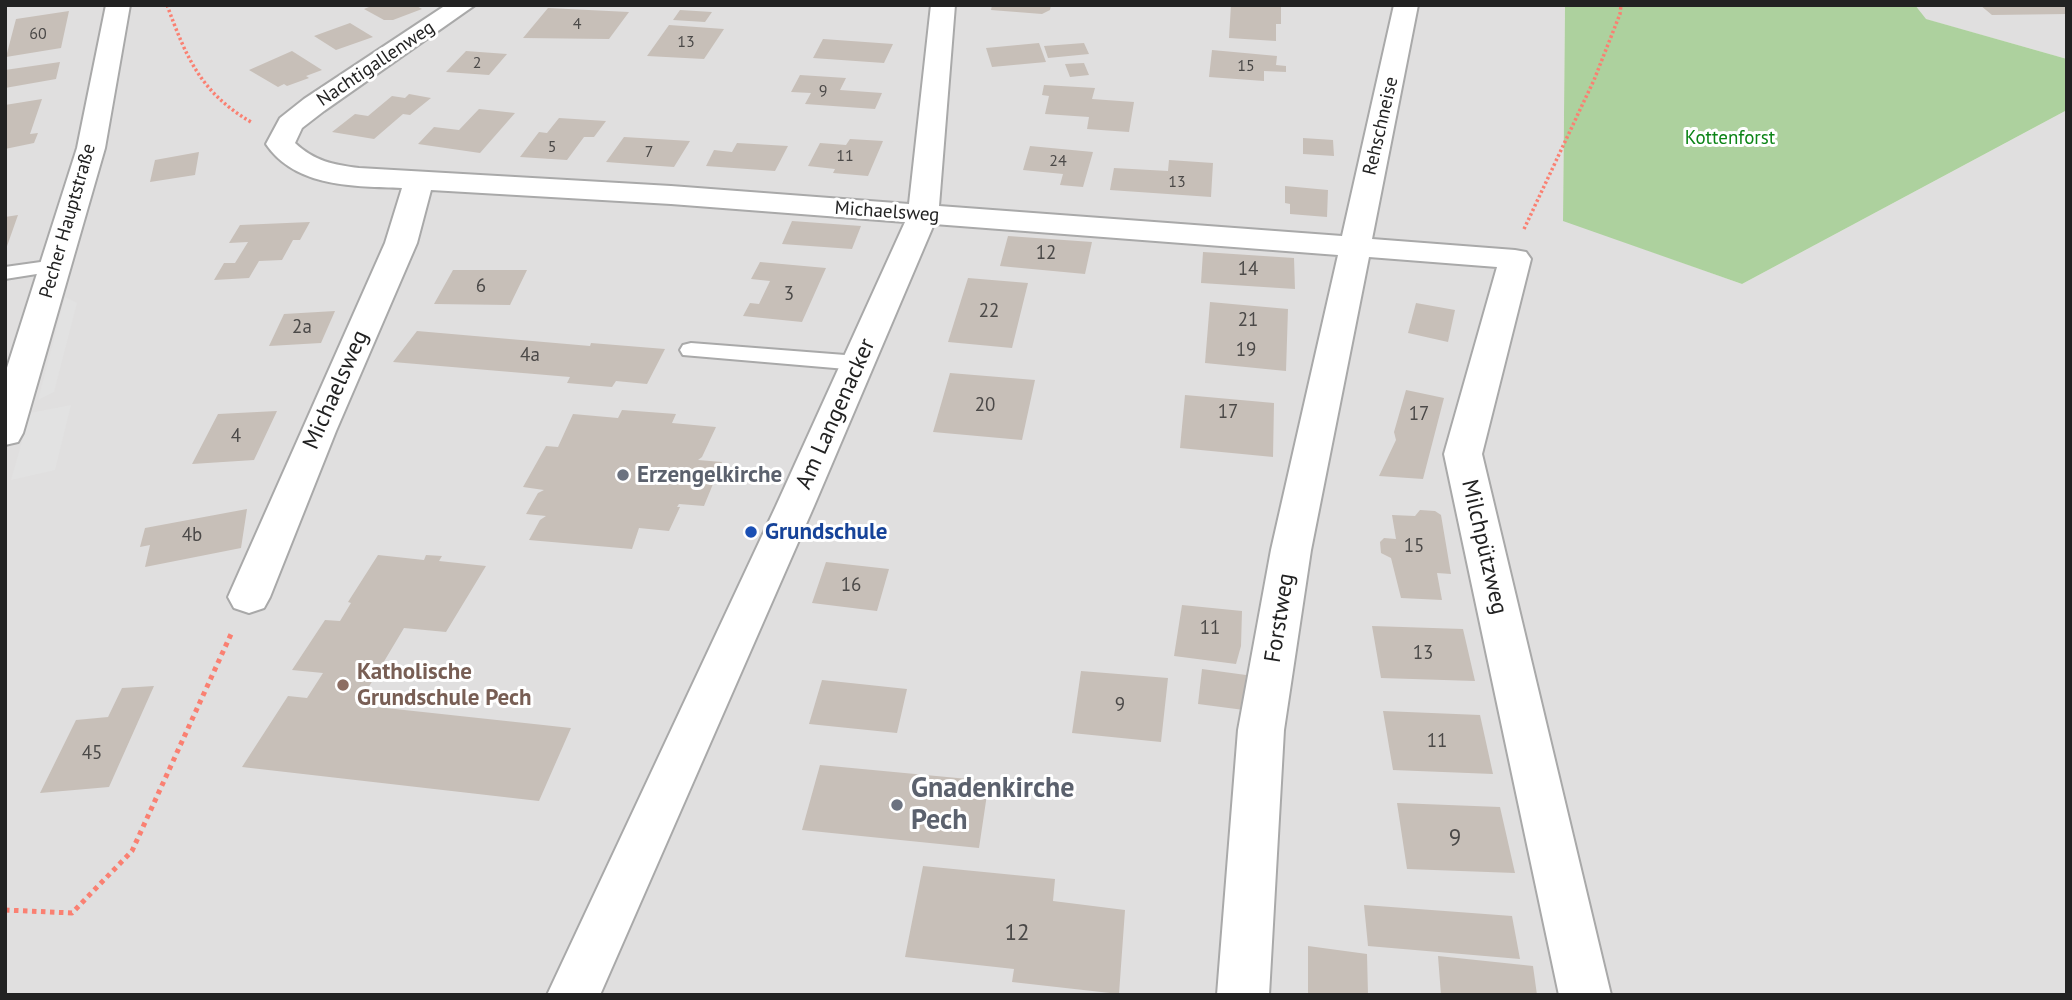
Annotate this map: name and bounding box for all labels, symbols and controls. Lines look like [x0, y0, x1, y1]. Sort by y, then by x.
house number: 4 [573, 14, 581, 34]
street label: Nachtigallenweg [313, 16, 439, 112]
house number: 60 [29, 24, 47, 44]
house number: 13 [677, 32, 695, 52]
house number: 2 [473, 53, 481, 73]
house number: 15 [1237, 56, 1255, 76]
street label: Rehschneise [1359, 75, 1403, 177]
house number: 9 [819, 81, 827, 101]
park label: Kottenforst [1685, 128, 1775, 150]
house number: 5 [548, 137, 556, 157]
street label: Pecher Hauptstraße [35, 141, 101, 301]
house number: 7 [645, 142, 653, 162]
house number: 11 [836, 146, 854, 166]
house number: 24 [1049, 151, 1067, 171]
house number: 13 [1168, 172, 1186, 192]
street label: Michaelsweg [834, 197, 940, 227]
house number: 12 [1036, 243, 1056, 265]
house number: 14 [1238, 259, 1258, 281]
house number: 6 [476, 276, 486, 298]
house number: 3 [784, 284, 794, 306]
house number: 22 [979, 301, 999, 323]
house number: 21 [1238, 310, 1258, 332]
house number: 2a [292, 317, 312, 339]
street label: Michaelsweg [298, 326, 374, 454]
street label: Am Langenacker [790, 334, 882, 494]
house number: 19 [1236, 340, 1256, 362]
house number: 4a [520, 345, 540, 367]
house number: 20 [975, 395, 995, 417]
house number: 17 [1218, 402, 1238, 424]
house number: 17 [1409, 404, 1429, 426]
house number: 4 [231, 426, 241, 448]
place label: Erzengelkirche [637, 461, 782, 489]
marker: Erzengelkirche [615, 467, 631, 483]
street label: Milchpützweg [1455, 477, 1513, 617]
place label: Grundschule [765, 518, 887, 546]
marker: Grundschule [743, 524, 759, 540]
house number: 4b [182, 525, 202, 547]
house number: 15 [1404, 536, 1424, 558]
street label: Forstweg [1259, 571, 1301, 665]
house number: 16 [841, 575, 861, 597]
house number: 11 [1200, 618, 1220, 640]
house number: 13 [1413, 643, 1433, 665]
place label: Katholische Grundschule Pech [357, 658, 532, 712]
marker: Katholische Grundschule Pech [335, 677, 351, 693]
house number: 9 [1115, 695, 1125, 717]
house number: 11 [1427, 731, 1447, 753]
house number: 45 [82, 743, 102, 765]
place label: Gnadenkirche Pech [911, 772, 1074, 838]
marker: Gnadenkirche Pech [889, 797, 905, 813]
house number: 9 [1449, 824, 1461, 852]
house number: 12 [1004, 919, 1030, 947]

